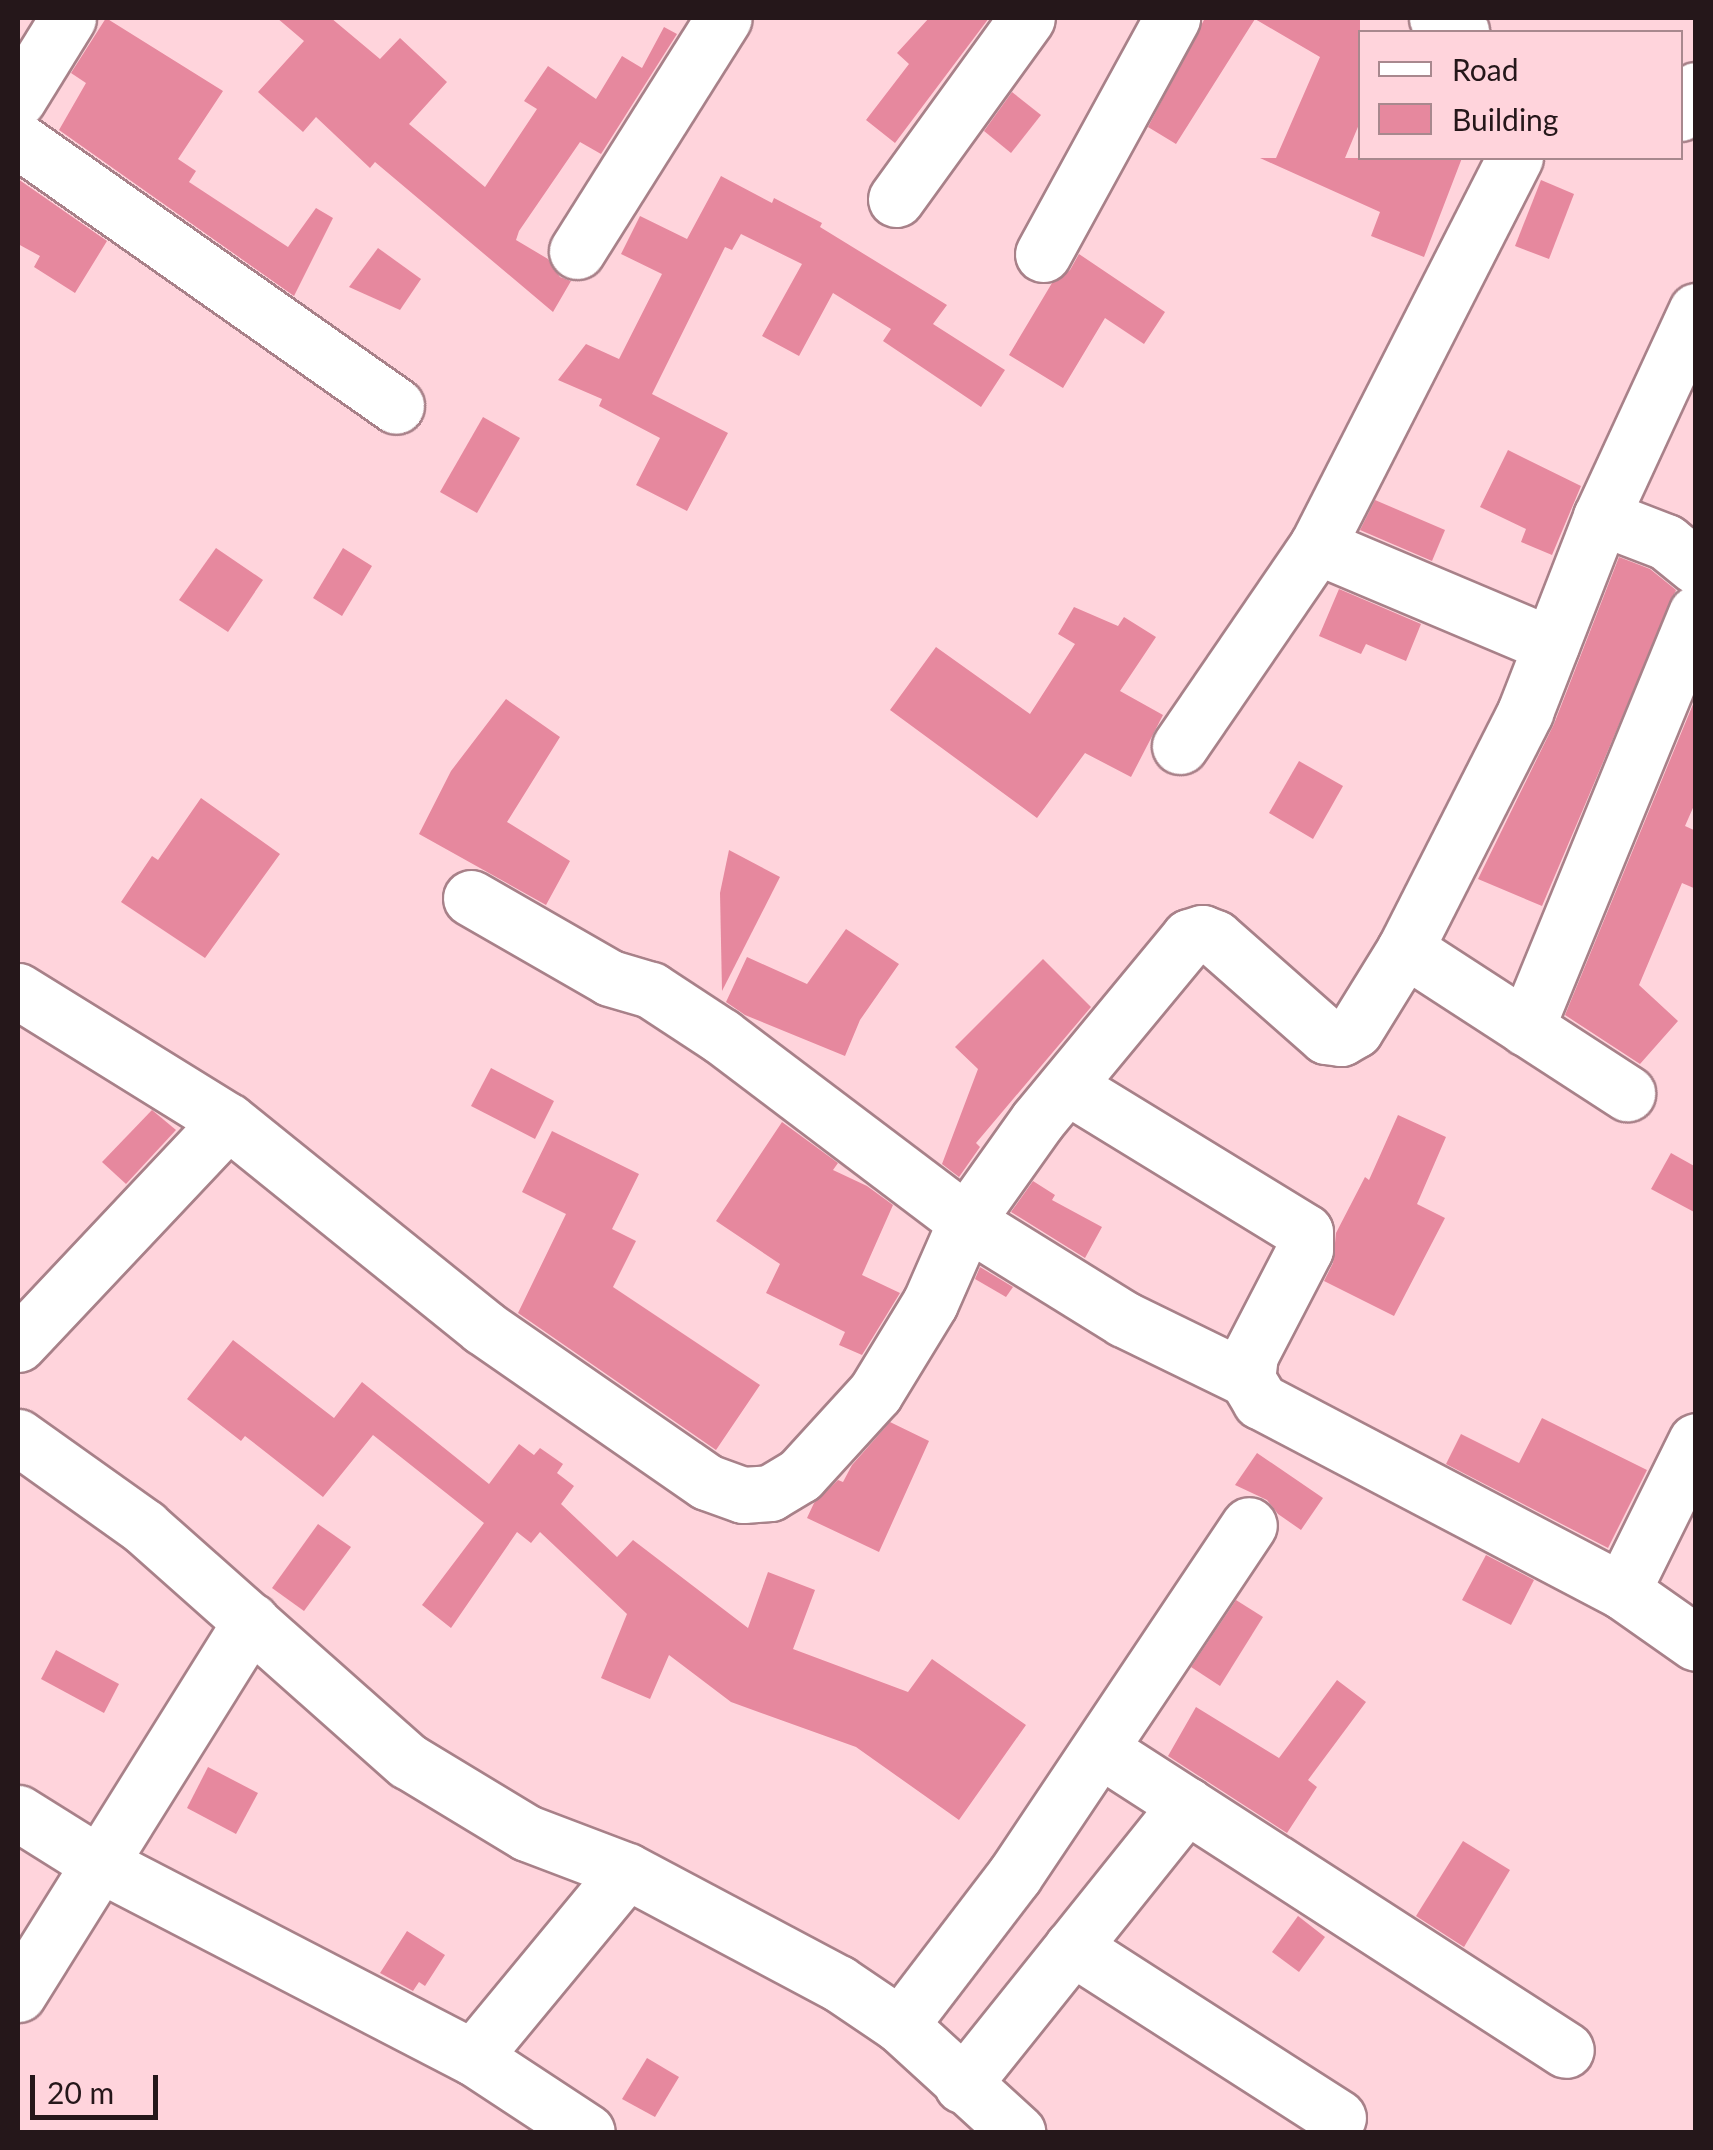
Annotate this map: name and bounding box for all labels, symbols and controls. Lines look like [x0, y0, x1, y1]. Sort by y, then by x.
legend [1358, 30, 1683, 160]
text: Road [1452, 51, 1519, 87]
text: Building [1452, 101, 1558, 137]
scale bar [35, 2055, 162, 2117]
text: 20 m [47, 2074, 114, 2110]

